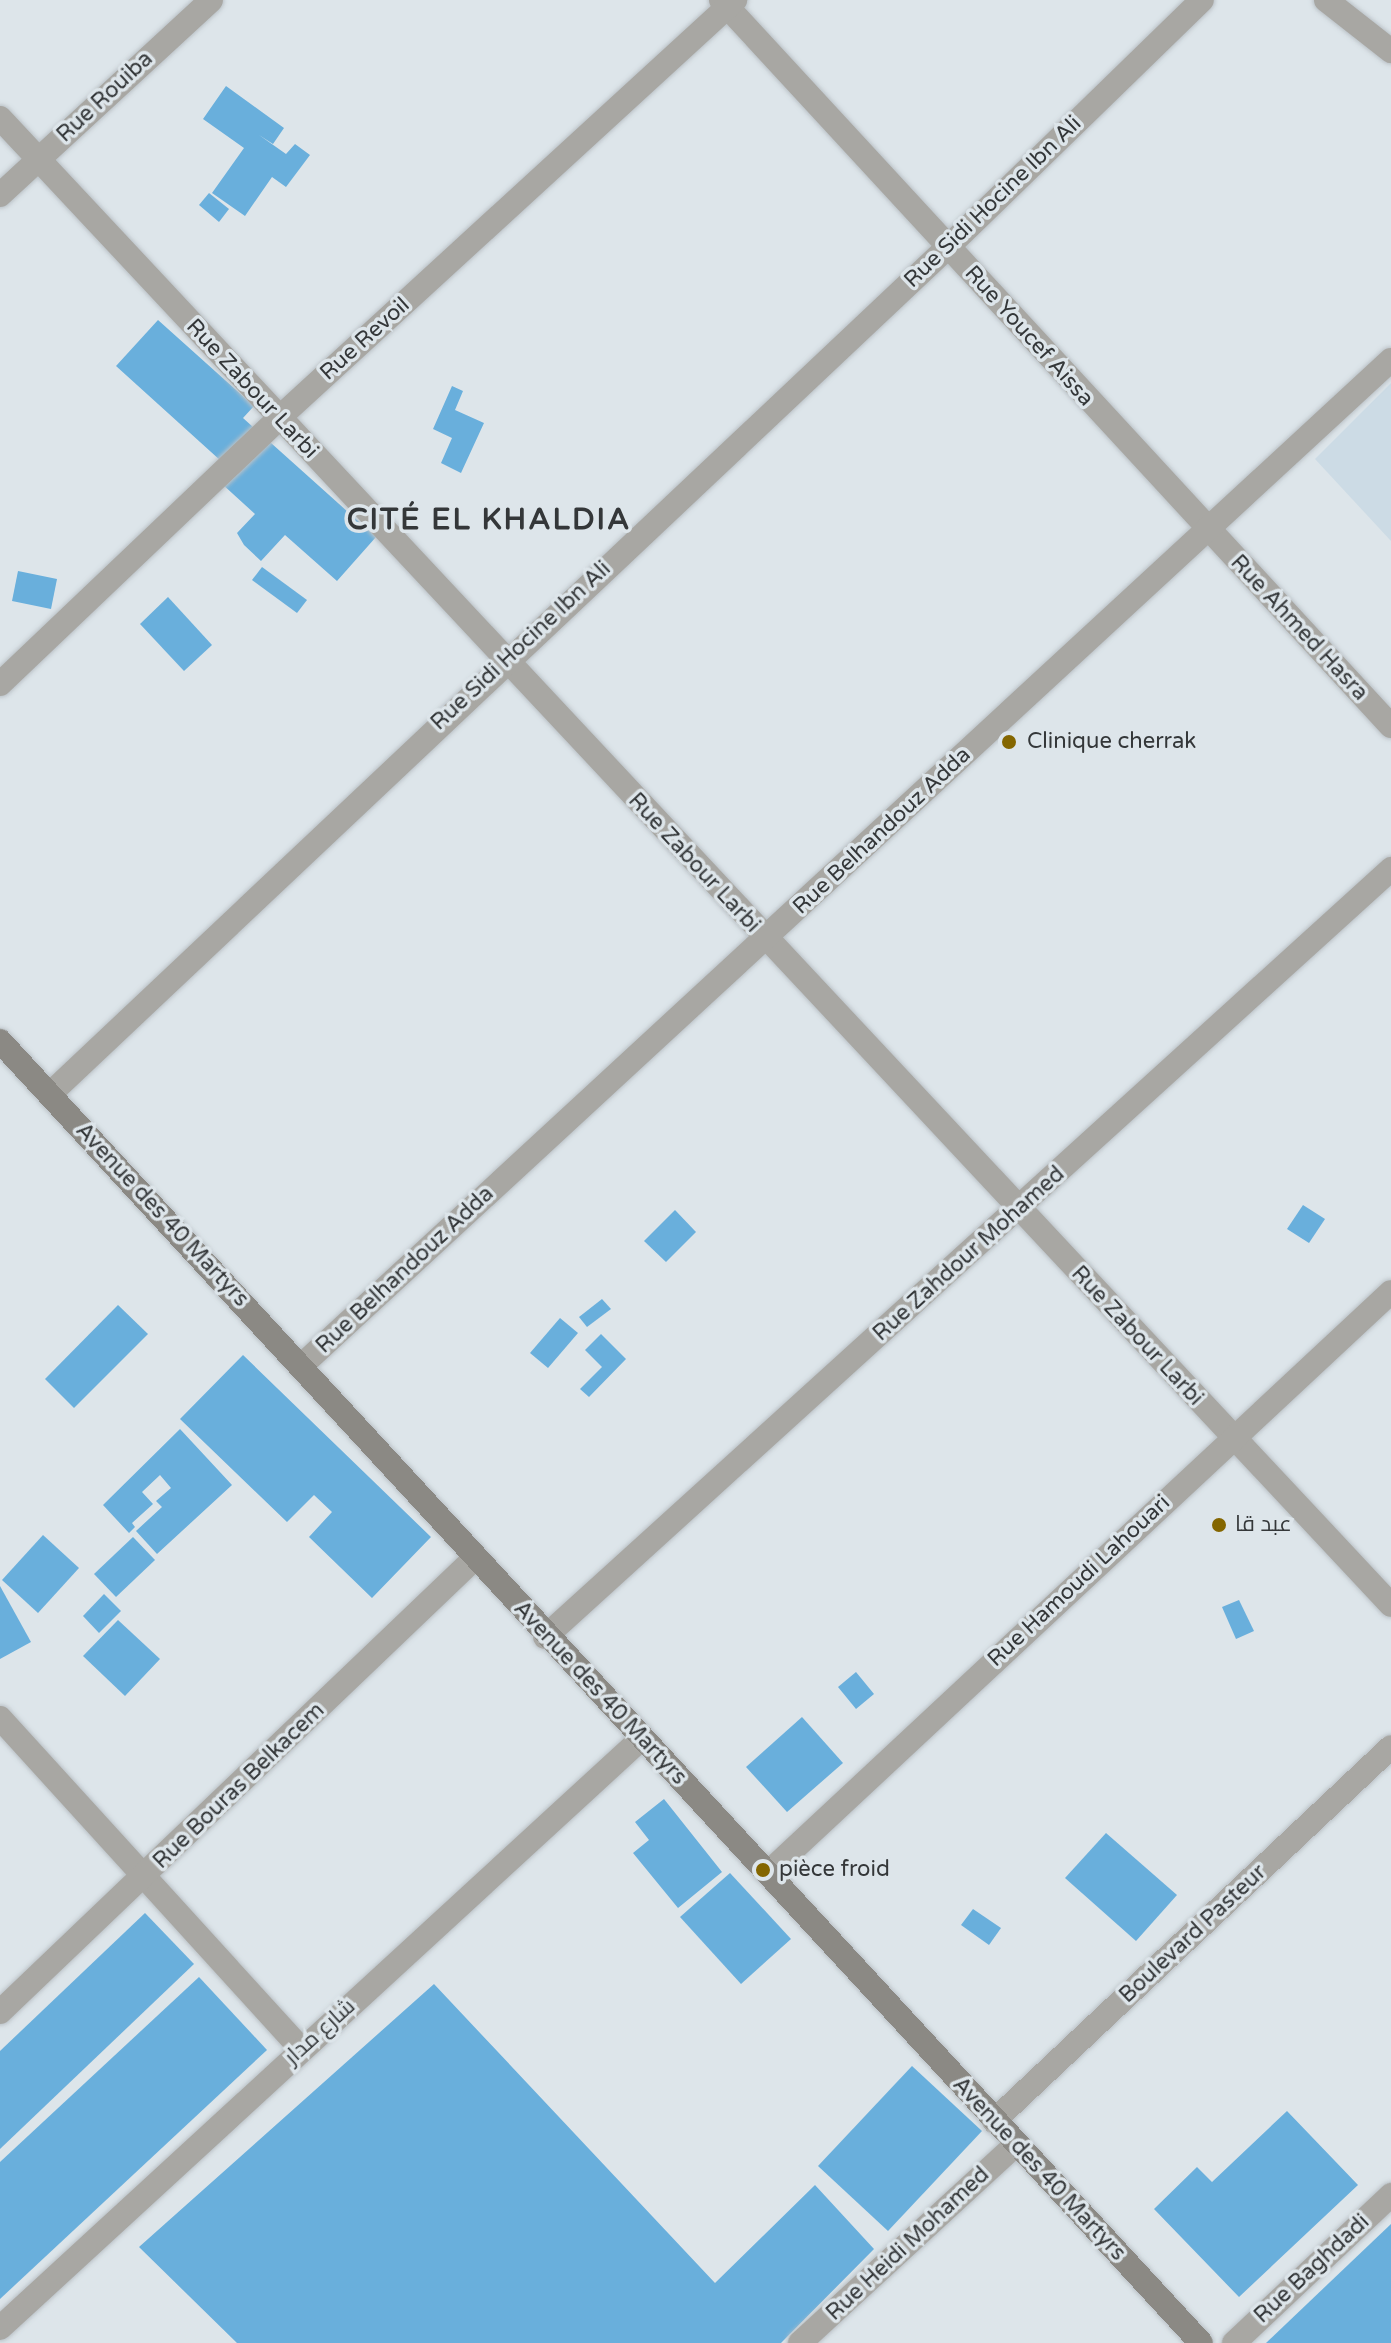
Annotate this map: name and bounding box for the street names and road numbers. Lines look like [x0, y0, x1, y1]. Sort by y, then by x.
street label: Rue Rouiba [52, 46, 158, 148]
street label: Rue Sidi Hocine Ibn Ali [899, 111, 1087, 293]
street label: Rue Youcef Aissa [959, 260, 1099, 412]
street label: Rue Revoil [315, 292, 415, 386]
street label: Rue Zabour Larbi [181, 314, 323, 464]
street label: Rue Ahmed Hasra [1225, 550, 1373, 706]
street label: Rue Sidi Hocine Ibn Ali [426, 556, 616, 736]
street label: Rue Belhandouz Adda [788, 742, 976, 920]
street label: Rue Zabour Larbi [623, 788, 765, 938]
street label: Avenue des 40 Martyrs [70, 1118, 254, 1312]
street label: Rue Zahdour Mohamed [868, 1161, 1070, 1347]
street label: Rue Belhandouz Adda [311, 1181, 499, 1359]
street label: Rue Zabour Larbi [1066, 1261, 1208, 1411]
street label: Rue Hamoudi Lahouari [982, 1490, 1176, 1672]
street label: Avenue des 40 Martyrs [508, 1596, 692, 1790]
street label: Rue Bouras Belkacem [148, 1697, 330, 1875]
street label: Boulevard Pasteur [1114, 1859, 1272, 2009]
street label: شارع مدار [279, 1993, 361, 2071]
street label: Avenue des 40 Martyrs [947, 2072, 1131, 2266]
street label: Rue Heidi Mohamed [821, 2162, 995, 2326]
street label: Rue Baghdadi [1249, 2209, 1375, 2329]

